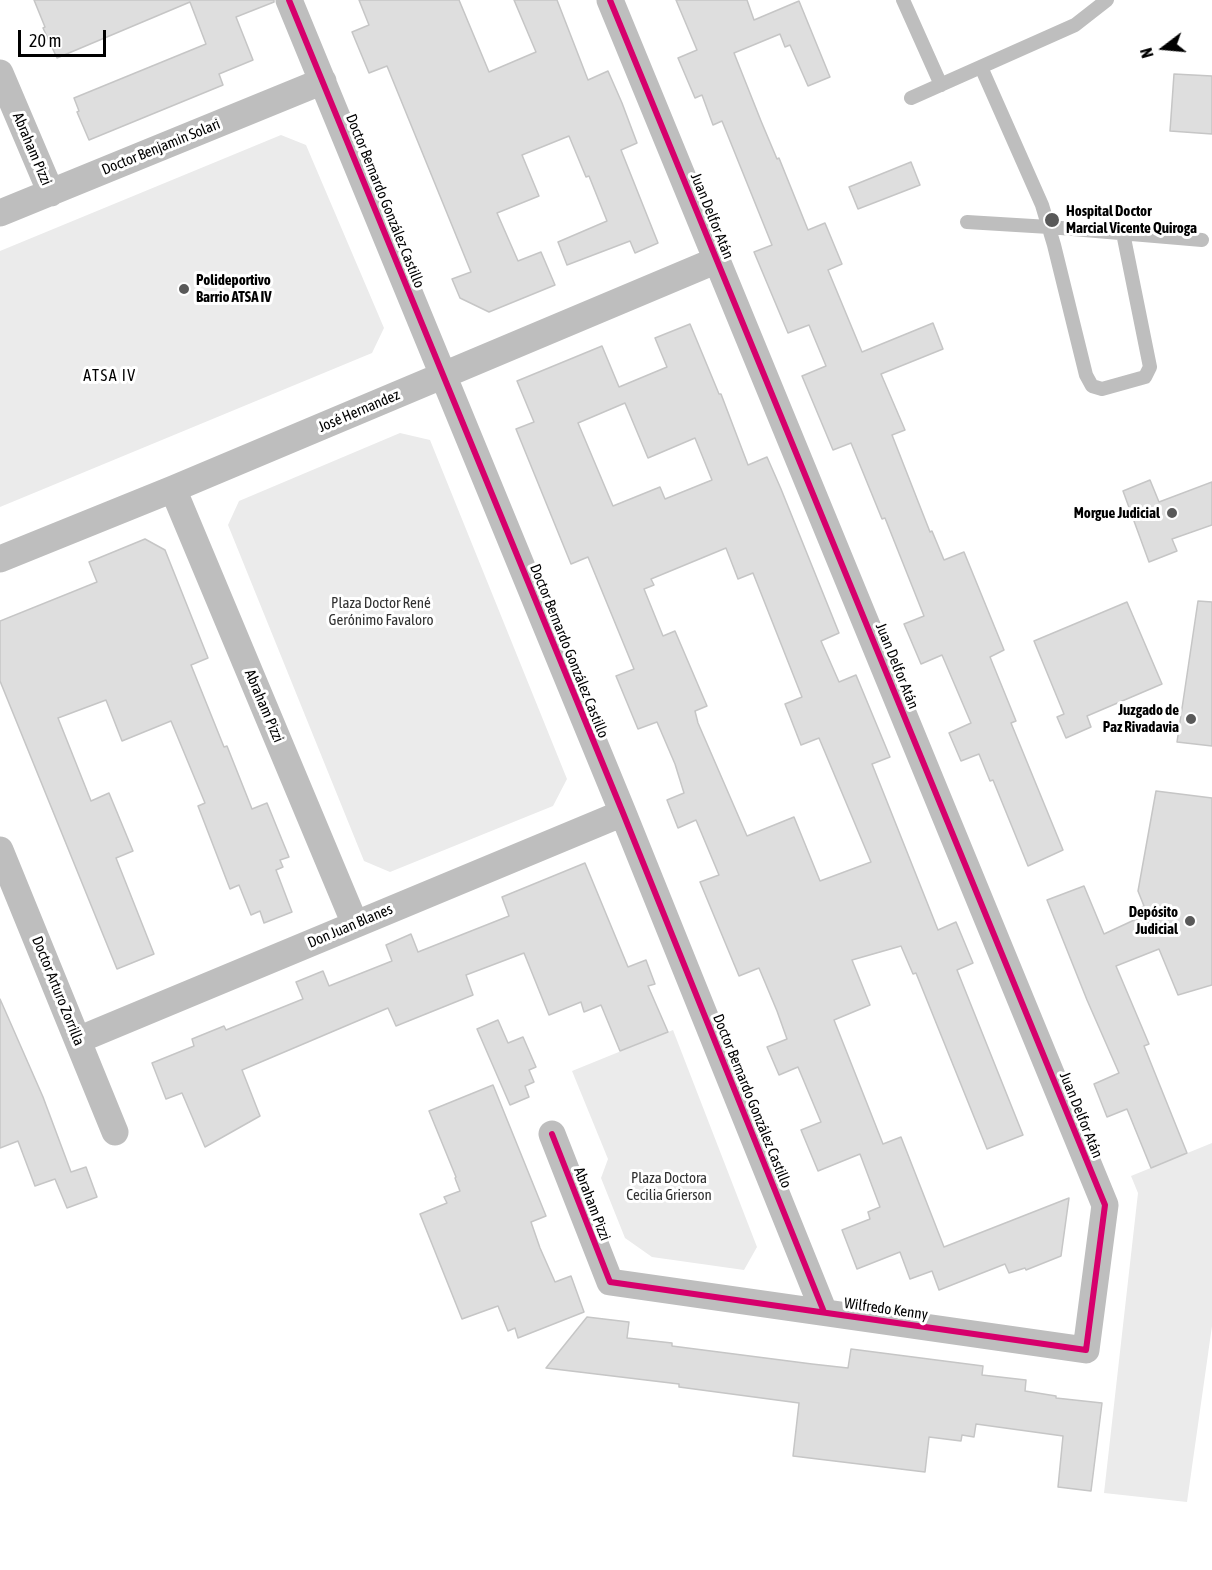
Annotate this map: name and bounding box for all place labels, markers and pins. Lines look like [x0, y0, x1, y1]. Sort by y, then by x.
place label: Hospital Doctor Marcial Vicente Quiroga [1066, 202, 1197, 237]
marker: Hospital Doctor Marcial Vicente Quiroga [1043, 211, 1061, 229]
place label: Polideportivo Barrio ATSA IV [196, 271, 272, 306]
marker: Polideportivo Barrio ATSA IV [177, 282, 191, 296]
place label: Morgue Judicial [1074, 504, 1160, 522]
marker: Morgue Judicial [1165, 506, 1179, 520]
place label: Juzgado de Paz Rivadavia [1103, 701, 1179, 736]
marker: Juzgado de Paz Rivadavia [1184, 712, 1198, 726]
place label: Depósito Judicial [1129, 903, 1178, 938]
marker: Depósito Judicial [1183, 914, 1197, 928]

